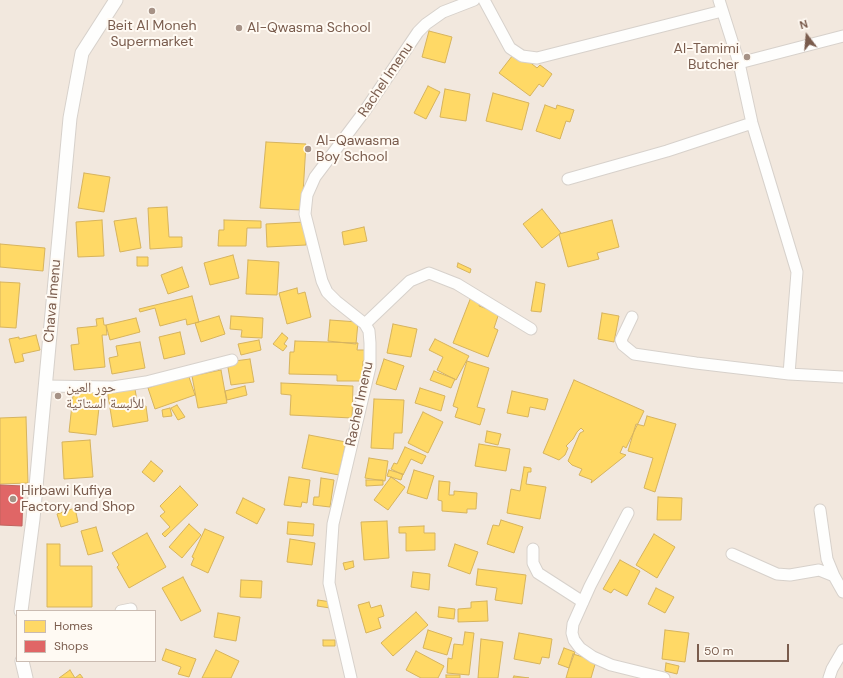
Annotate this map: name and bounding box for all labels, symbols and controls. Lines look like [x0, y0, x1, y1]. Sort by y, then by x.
marker: Beit Al Moneh Supermarket [147, 6, 157, 16]
north arrow [787, 16, 827, 56]
text: N [798, 17, 809, 32]
place label: Beit Al Moneh Supermarket [107, 18, 197, 50]
place label: Al-Qwasma School [247, 20, 371, 36]
marker: Al-Qwasma School [234, 23, 244, 33]
street label: Rachel Imenu [355, 40, 417, 120]
place label: Al-Tamimi Butcher [674, 41, 739, 74]
marker: Al-Tamimi Butcher [742, 52, 752, 62]
place label: Al-Qawasma Boy School [316, 133, 399, 166]
marker: Al-Qawasma Boy School [303, 144, 313, 154]
street label: Chava Imenu [41, 259, 65, 343]
street label: Rachel Imenu [343, 360, 377, 448]
place label: حور العين للألبسة الستاتية [66, 380, 144, 412]
marker: حور العين للألبسة الستاتية [53, 391, 63, 401]
place label: Hirbawi Kufiya Factory and Shop [21, 483, 135, 516]
marker: Hirbawi Kufiya Factory and Shop [8, 494, 18, 504]
legend [16, 610, 156, 662]
text: Homes [54, 618, 93, 634]
scale bar [699, 636, 791, 662]
text: Shops [54, 638, 89, 654]
text: 50 m [704, 643, 733, 659]

